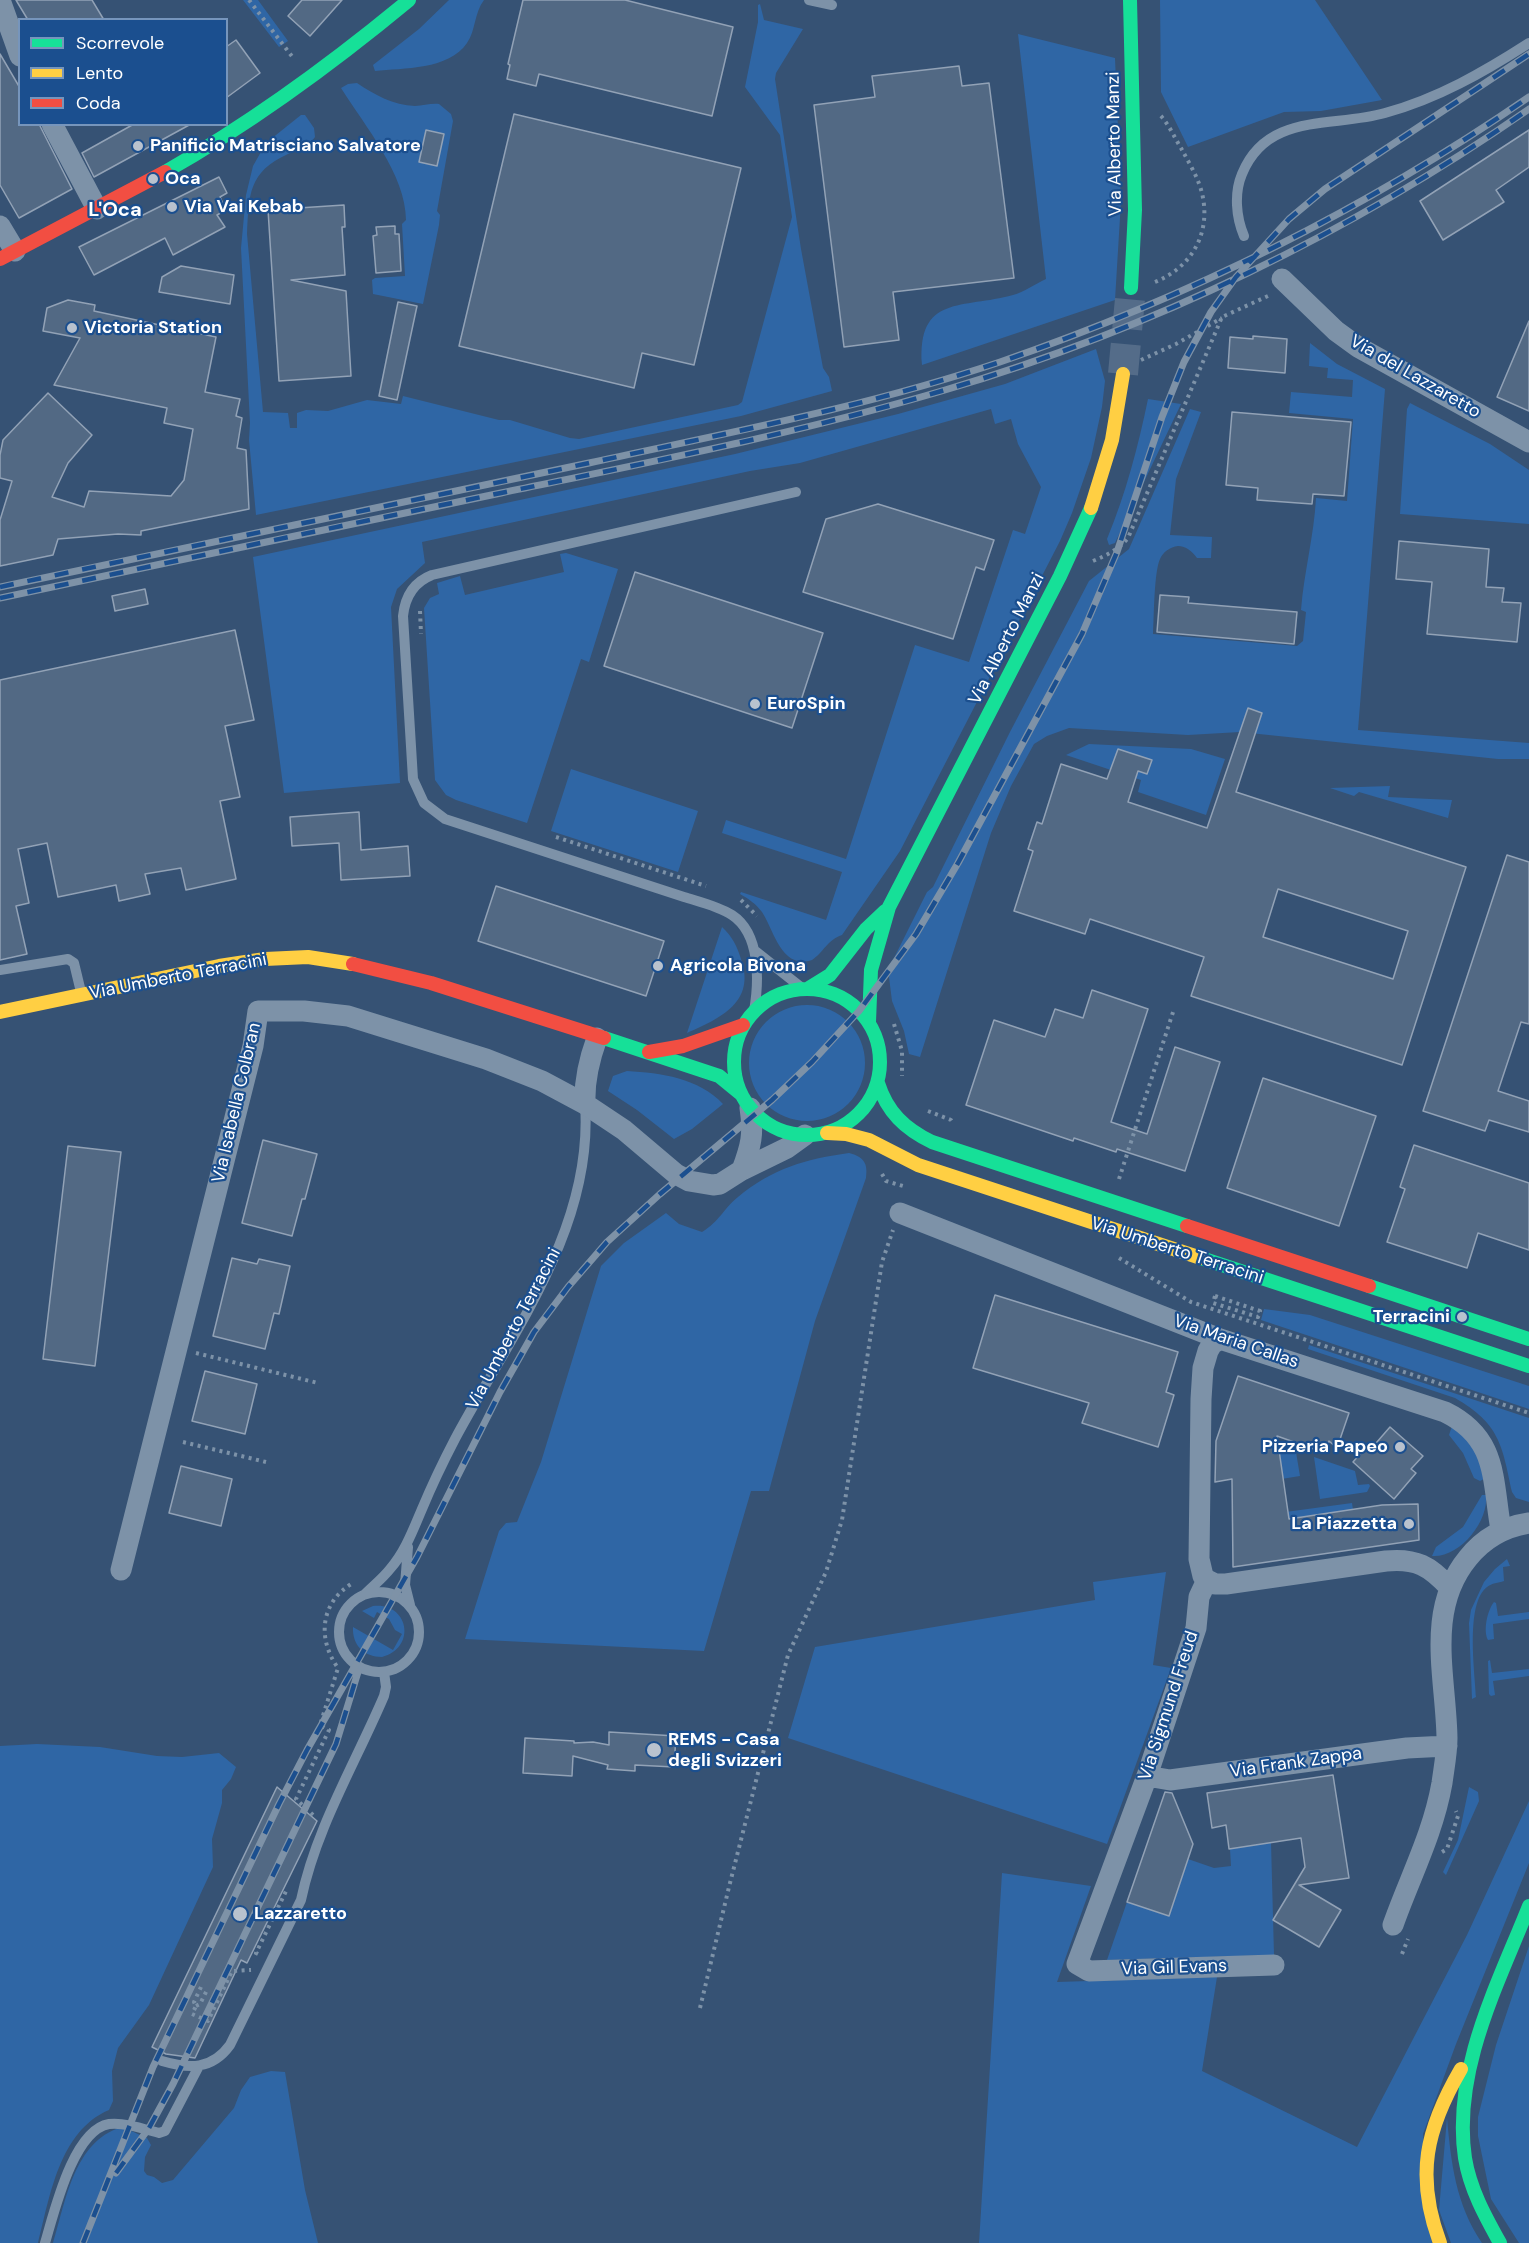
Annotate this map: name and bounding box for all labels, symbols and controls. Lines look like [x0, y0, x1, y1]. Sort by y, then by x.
legend [18, 18, 228, 126]
text: Scorrevole [76, 31, 164, 55]
text: Lento [76, 61, 123, 85]
street label: Via Alberto Manzi [1103, 71, 1127, 217]
text: Coda [76, 91, 121, 115]
place label: Panificio Matrisciano Salvatore [150, 135, 421, 157]
marker: Panificio Matrisciano Salvatore [131, 139, 145, 153]
place label: Oca [165, 168, 201, 190]
marker: Oca [146, 172, 160, 186]
place label: Via Vai Kebab [184, 196, 304, 218]
district label: L'Oca [88, 199, 142, 223]
marker: Via Vai Kebab [165, 200, 179, 214]
place label: Victoria Station [84, 317, 222, 339]
marker: Victoria Station [65, 321, 79, 335]
street label: Via del Lazzaretto [1346, 331, 1484, 423]
street label: Via Alberto Manzi [964, 569, 1050, 709]
place label: EuroSpin [767, 693, 845, 715]
marker: EuroSpin [748, 697, 762, 711]
street label: Via Umberto Terracini [87, 949, 269, 1005]
place label: Agricola Bivona [670, 955, 806, 977]
marker: Agricola Bivona [651, 959, 665, 973]
street label: Via Isabella Colbran [208, 1021, 266, 1185]
street label: Via Umberto Terracini [1088, 1213, 1266, 1289]
street label: Via Umberto Terracini [462, 1244, 566, 1414]
place label: Terracini [1373, 1306, 1450, 1328]
street label: Via Maria Callas [1171, 1310, 1301, 1374]
marker: Terracini [1455, 1310, 1469, 1324]
place label: Pizzeria Papeo [1262, 1436, 1388, 1458]
marker: Pizzeria Papeo [1393, 1440, 1407, 1454]
place label: La Piazzetta [1291, 1513, 1397, 1535]
marker: La Piazzetta [1402, 1517, 1416, 1531]
street label: Via Sigmund Freud [1135, 1628, 1203, 1784]
place label: REMS - Casa degli Svizzeri [668, 1729, 782, 1772]
marker: REMS - Casa degli Svizzeri [645, 1741, 663, 1759]
street label: Via Frank Zappa [1229, 1743, 1363, 1783]
place label: Lazzaretto [254, 1903, 347, 1925]
marker: Lazzaretto [231, 1905, 249, 1923]
street label: Via Gil Evans [1121, 1955, 1227, 1981]

